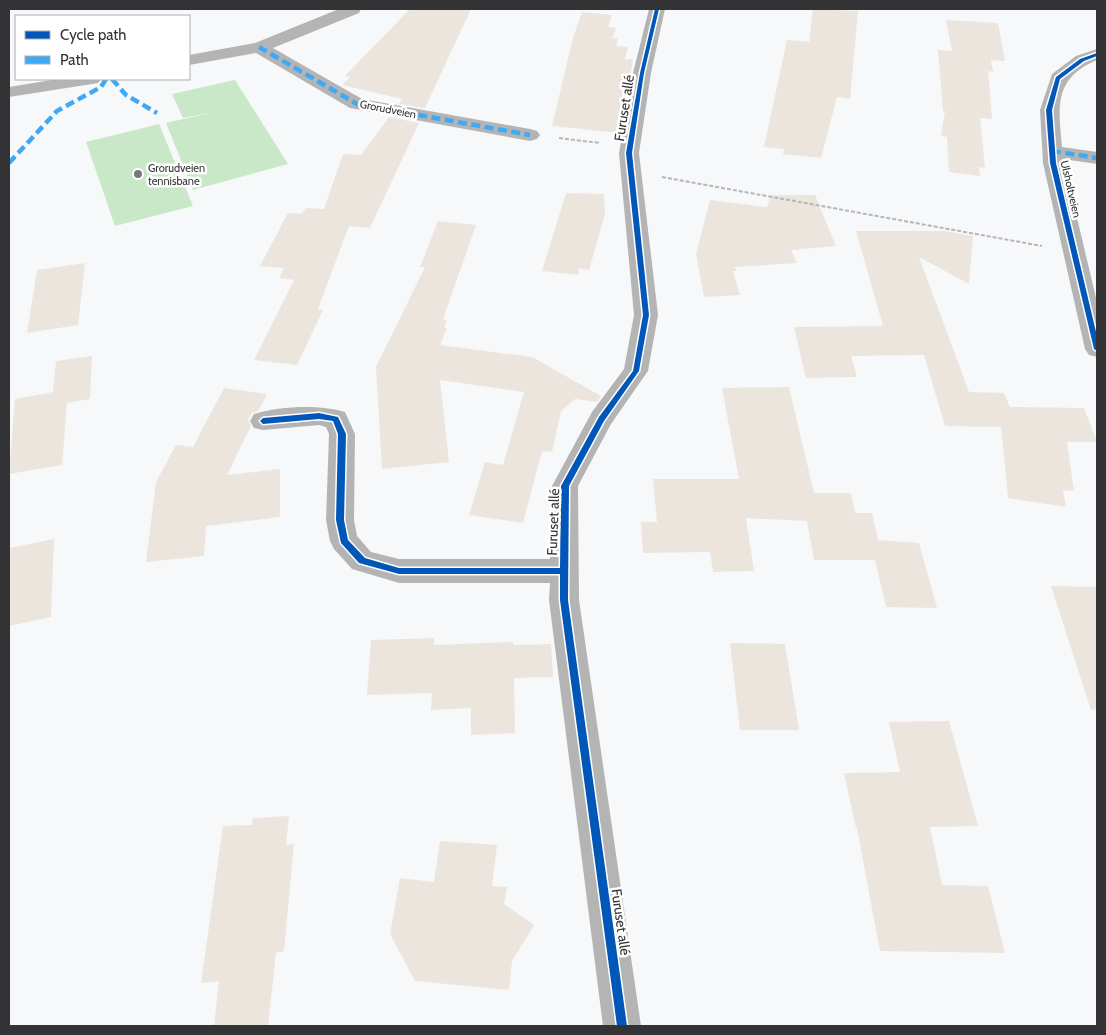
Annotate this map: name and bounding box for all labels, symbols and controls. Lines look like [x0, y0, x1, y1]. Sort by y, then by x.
legend [15, 15, 190, 80]
text: Cycle path [60, 26, 126, 44]
text: Path [60, 51, 89, 69]
street label: Furuset allé [610, 73, 638, 143]
street label: Grorudveien [359, 97, 417, 121]
street label: Ulsholtveien [1058, 159, 1084, 219]
place label: Grorudveien tennisbane [148, 161, 205, 188]
marker: Grorudveien tennisbane [132, 168, 144, 180]
street label: Furuset allé [543, 488, 563, 556]
street label: Furuset allé [607, 888, 635, 956]

